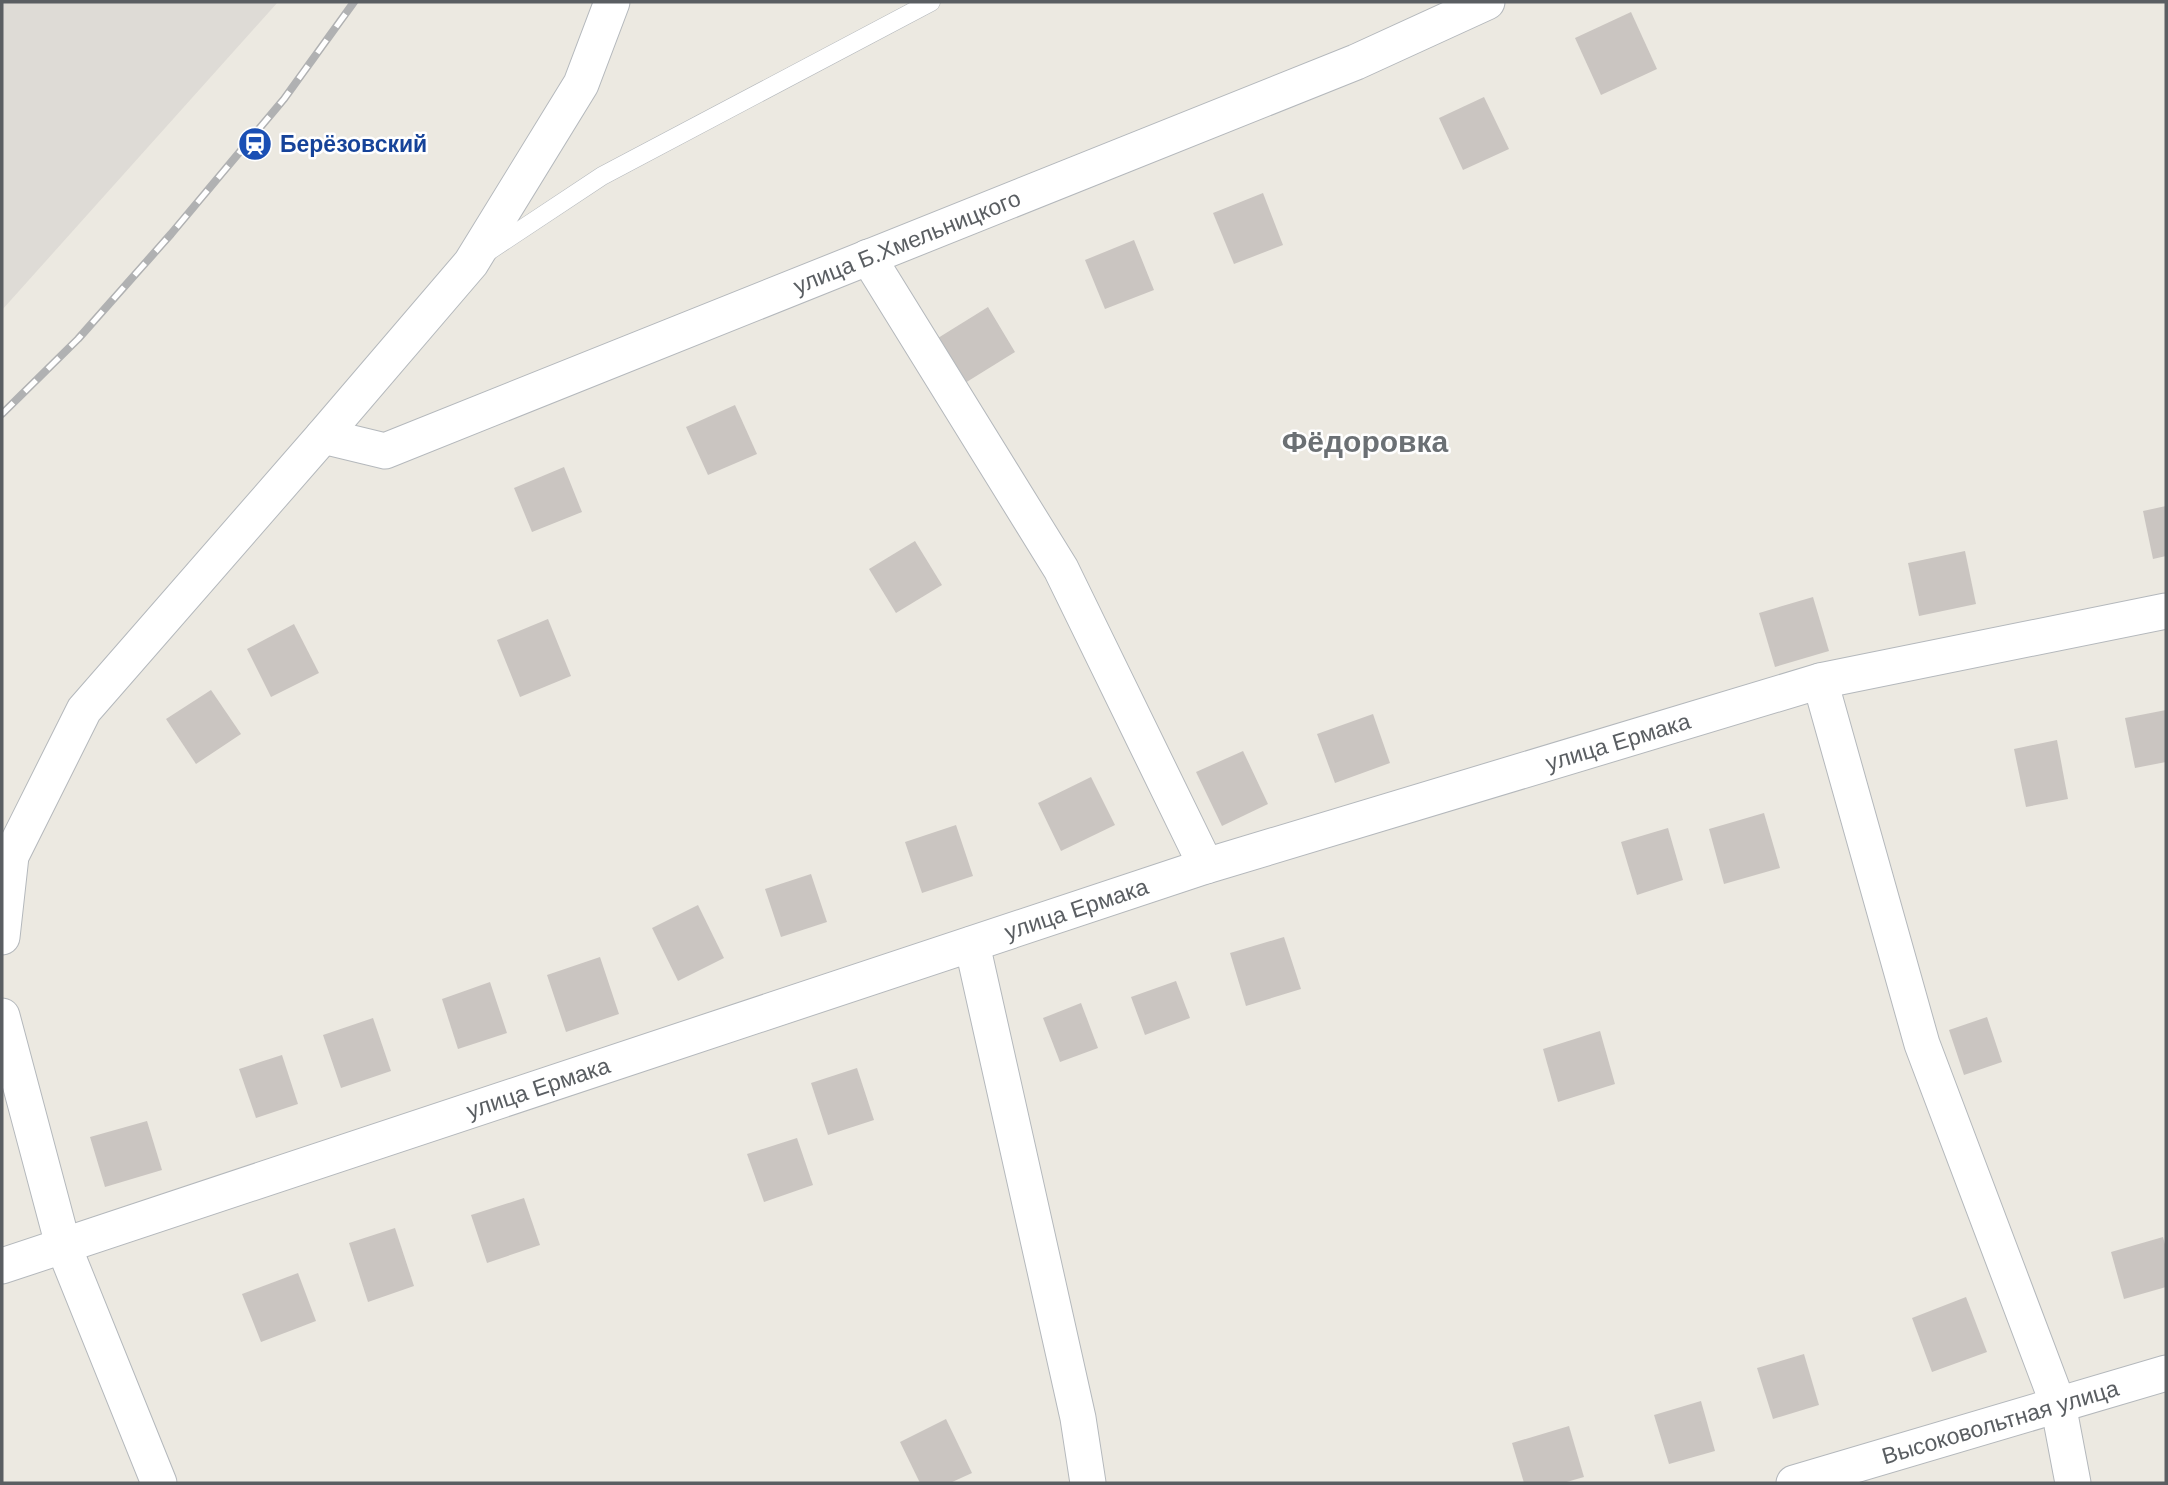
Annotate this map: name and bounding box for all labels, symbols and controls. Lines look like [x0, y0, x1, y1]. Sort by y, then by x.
station icon: Берёзовский [236, 125, 274, 163]
place label: Берёзовский [280, 131, 427, 157]
street label: улица Б.Хмельницкого [790, 185, 1024, 299]
district label: Фёдоровка [1282, 425, 1449, 458]
street label: улица Ермака [1543, 708, 1694, 776]
street label: улица Ермака [1001, 873, 1152, 945]
street label: улица Ермака [463, 1052, 614, 1124]
street label: Высоковольтная улица [1879, 1375, 2122, 1469]

